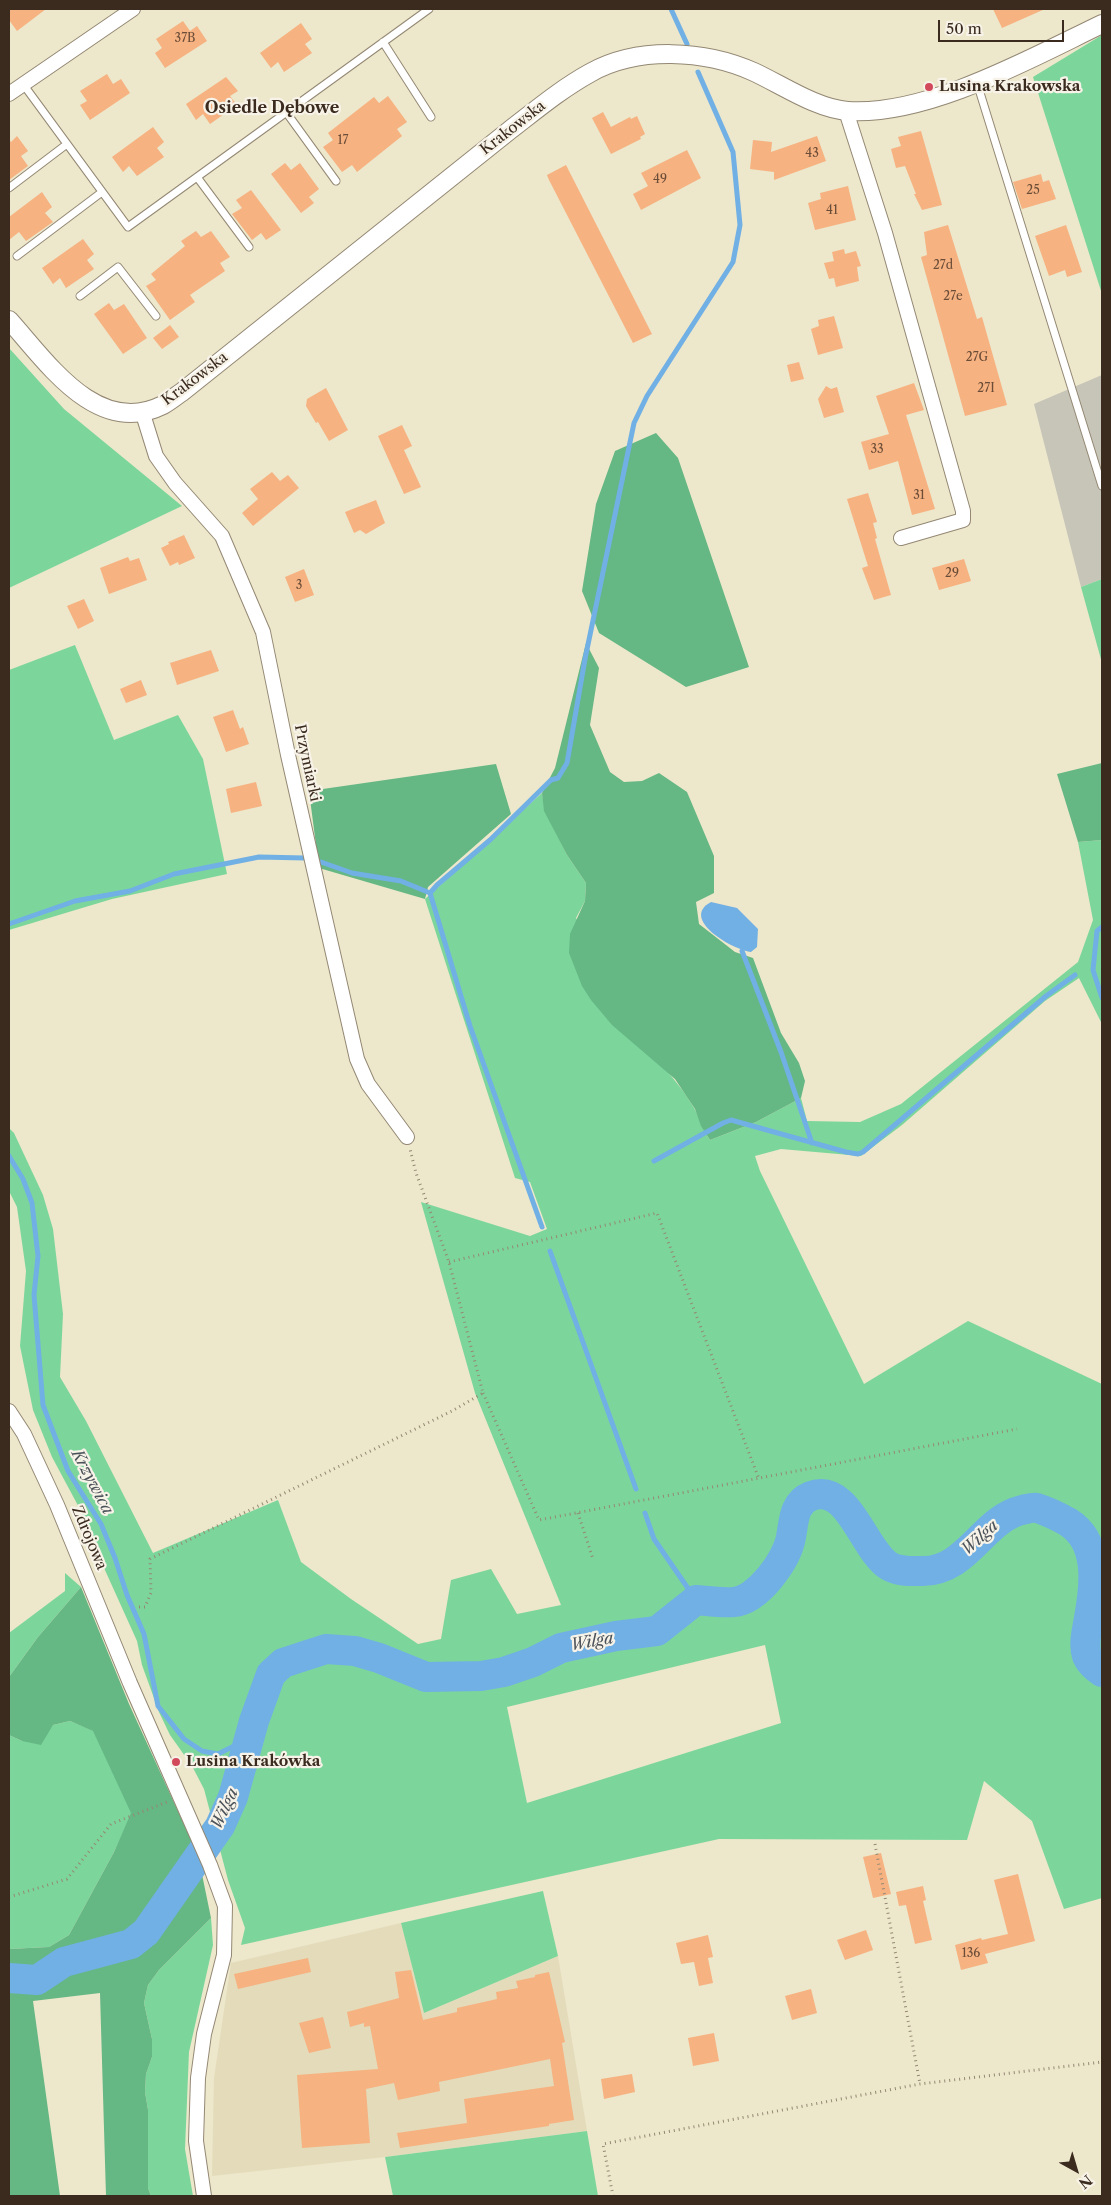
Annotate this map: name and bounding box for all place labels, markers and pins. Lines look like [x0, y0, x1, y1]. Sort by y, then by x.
place label: Lusina Krakowska [939, 78, 1080, 96]
marker: Lusina Krakowska [923, 81, 935, 93]
place label: Lusina Krakówka [186, 1753, 320, 1771]
marker: Lusina Krakówka [170, 1756, 182, 1768]

